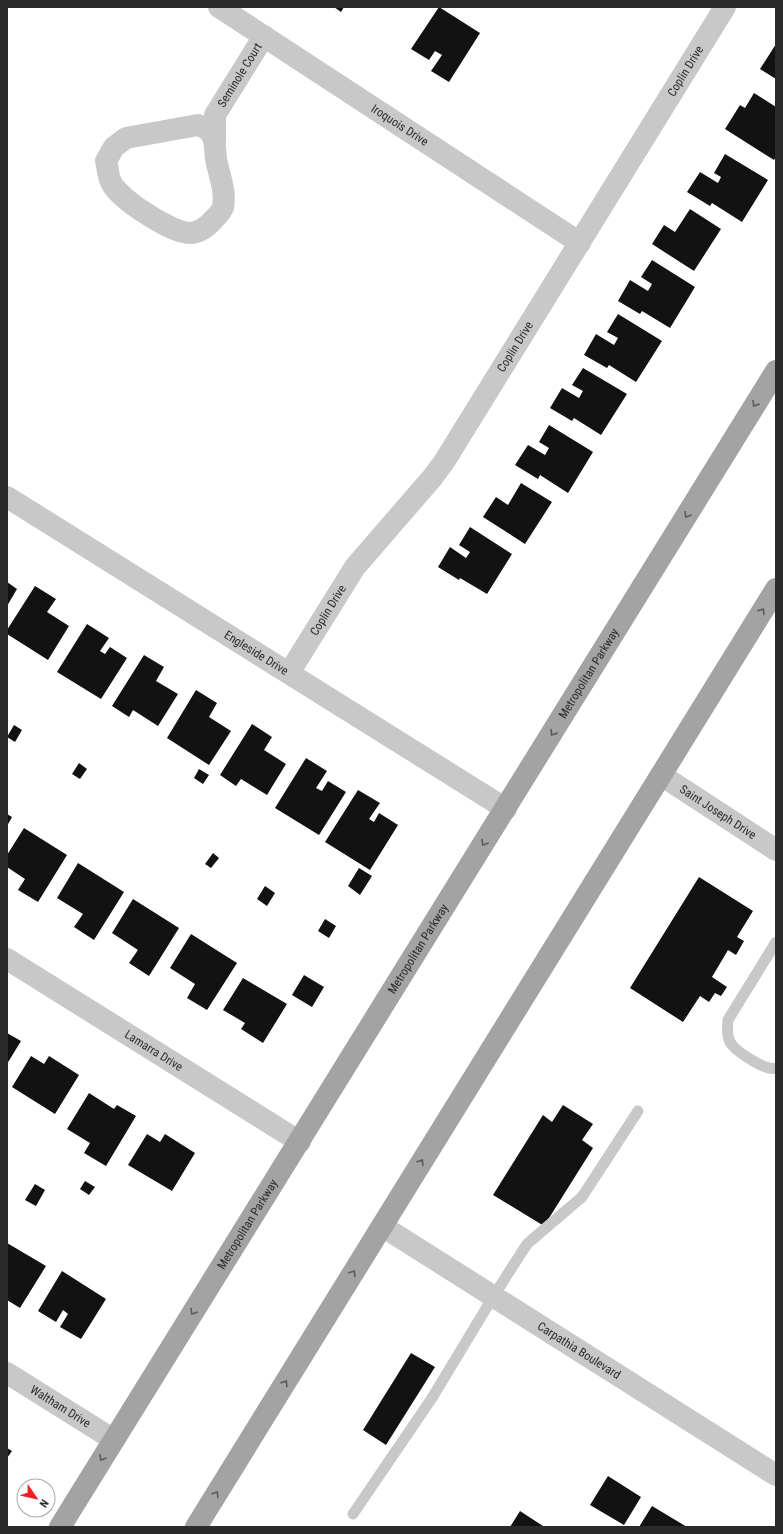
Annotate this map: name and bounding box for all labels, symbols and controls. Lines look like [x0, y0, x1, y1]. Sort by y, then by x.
street label: Seminole Court [215, 40, 265, 110]
street label: Coplin Drive [665, 43, 707, 99]
street label: Iroquois Drive [369, 101, 431, 149]
street label: Coplin Drive [494, 319, 536, 375]
one-way arrow [753, 400, 760, 407]
one-way arrow [684, 511, 692, 518]
street label: Coplin Drive [307, 582, 349, 638]
one-way arrow [758, 608, 765, 615]
street label: Metropolitan Parkway [556, 626, 622, 721]
street label: Engleside Drive [222, 628, 291, 678]
one-way arrow [550, 728, 557, 735]
street label: Saint Joseph Drive [677, 782, 759, 842]
one-way arrow [482, 839, 489, 846]
street label: Metropolitan Parkway [385, 901, 451, 996]
street label: Lamarra Drive [122, 1027, 186, 1074]
one-way arrow [417, 1159, 424, 1166]
street label: Metropolitan Parkway [214, 1177, 281, 1272]
one-way arrow [348, 1270, 356, 1277]
one-way arrow [190, 1308, 198, 1315]
street label: Carpathia Boulevard [535, 1319, 623, 1382]
one-way arrow [280, 1380, 287, 1387]
street label: Waltham Drive [28, 1382, 93, 1431]
one-way arrow [100, 1454, 107, 1461]
north arrow [16, 1478, 56, 1518]
one-way arrow [212, 1491, 219, 1498]
text: N [36, 1497, 51, 1510]

